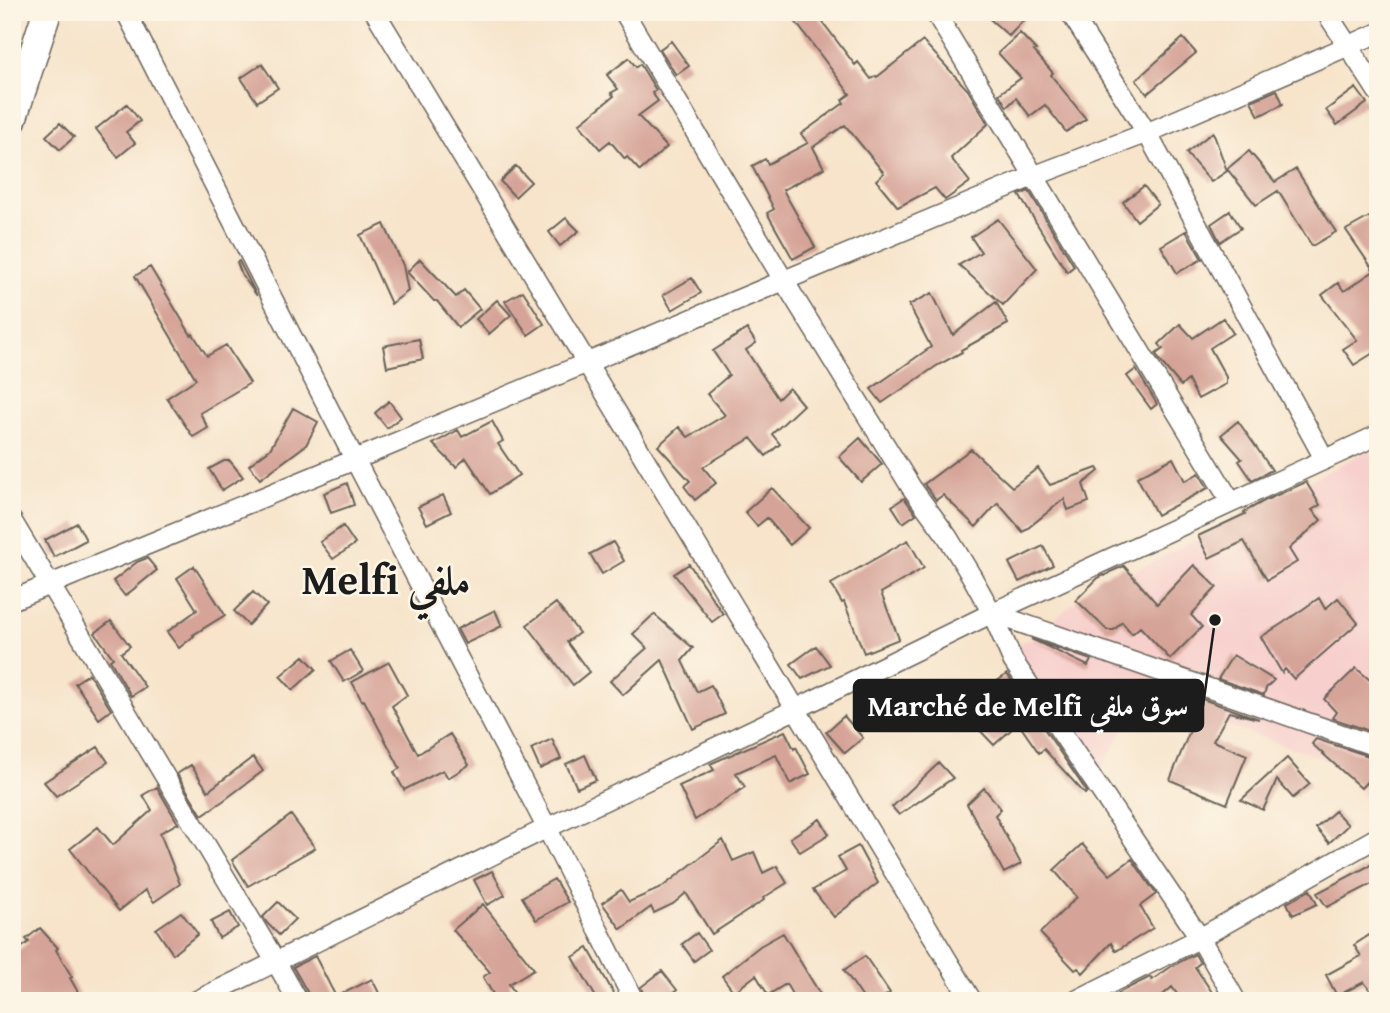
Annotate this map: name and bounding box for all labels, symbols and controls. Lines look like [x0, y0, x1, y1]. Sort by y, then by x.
district label: Melfi ملفي [301, 548, 471, 621]
callout: Marché de Melfi سوق ملفي [854, 680, 1203, 731]
text: Marché de Melfi سوق ملفي [868, 683, 1188, 735]

